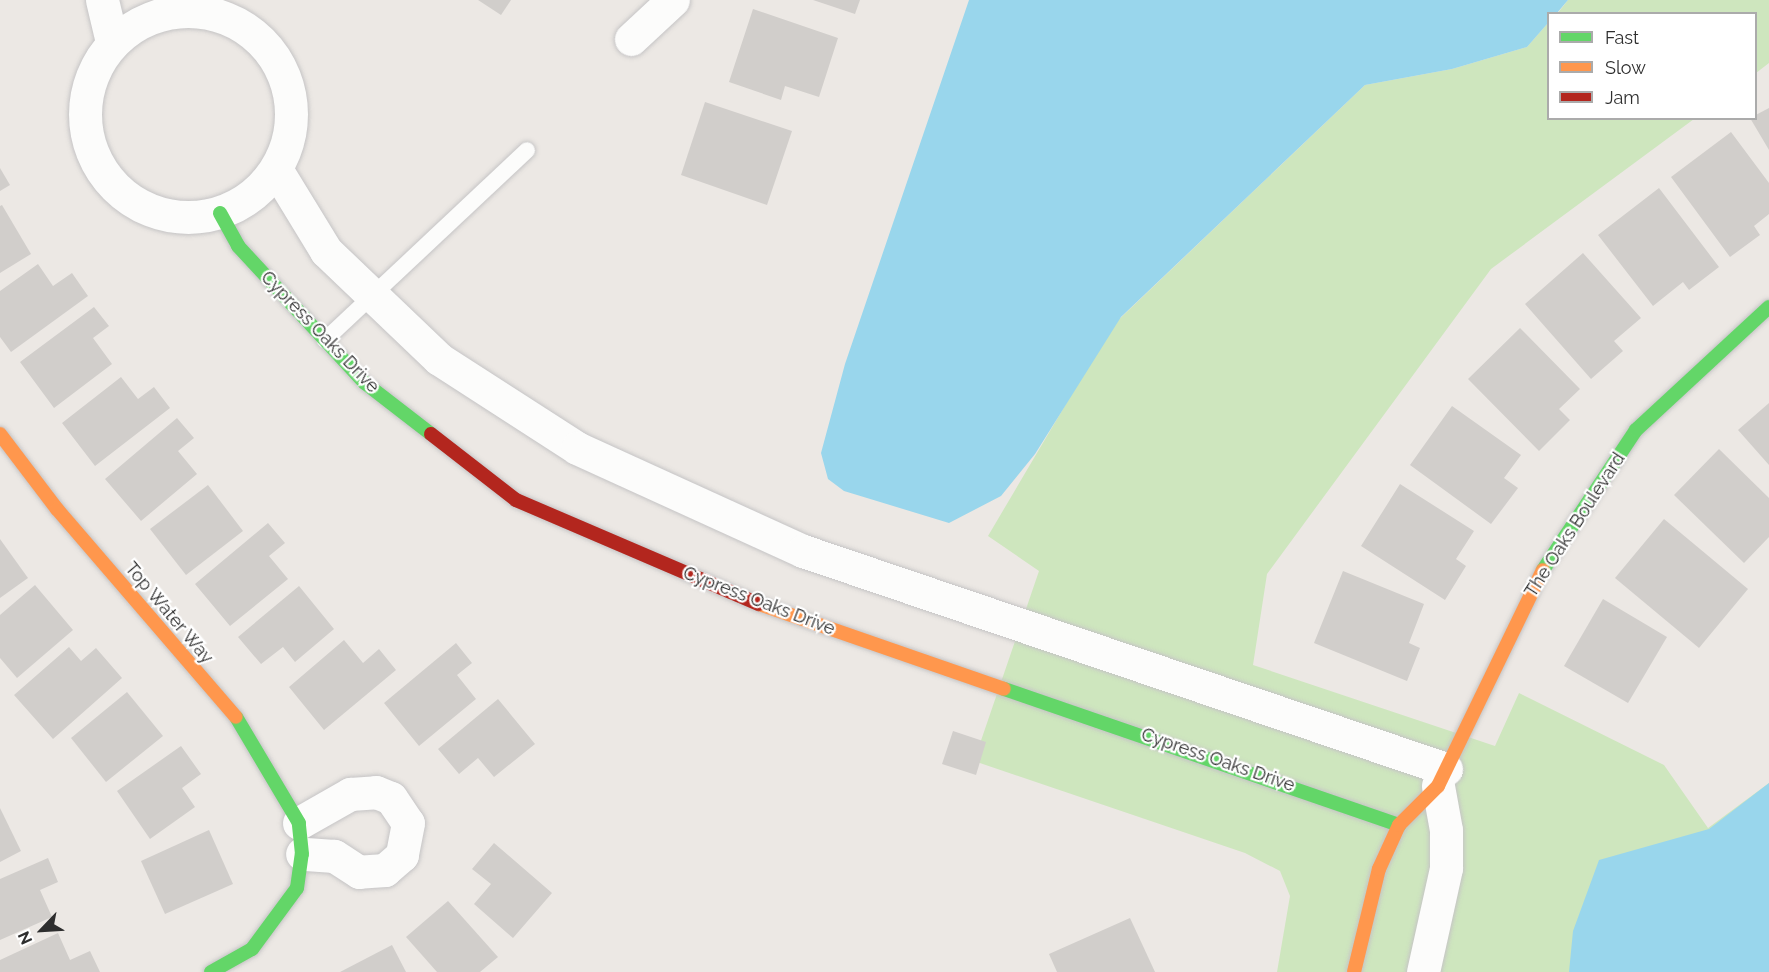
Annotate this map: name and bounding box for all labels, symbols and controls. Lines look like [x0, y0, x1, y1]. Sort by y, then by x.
legend [1547, 12, 1757, 120]
text: Fast [1605, 27, 1639, 48]
text: Slow [1605, 57, 1646, 78]
text: Jam [1605, 87, 1640, 108]
street label: Cypress Oaks Drive [256, 267, 384, 397]
street label: The Oaks Boulevard [1520, 449, 1630, 601]
street label: Top Water Way [120, 557, 218, 669]
street label: Cypress Oaks Drive [680, 562, 838, 640]
street label: Cypress Oaks Drive [1138, 724, 1298, 796]
north arrow [12, 900, 72, 960]
text: N [14, 928, 36, 947]

